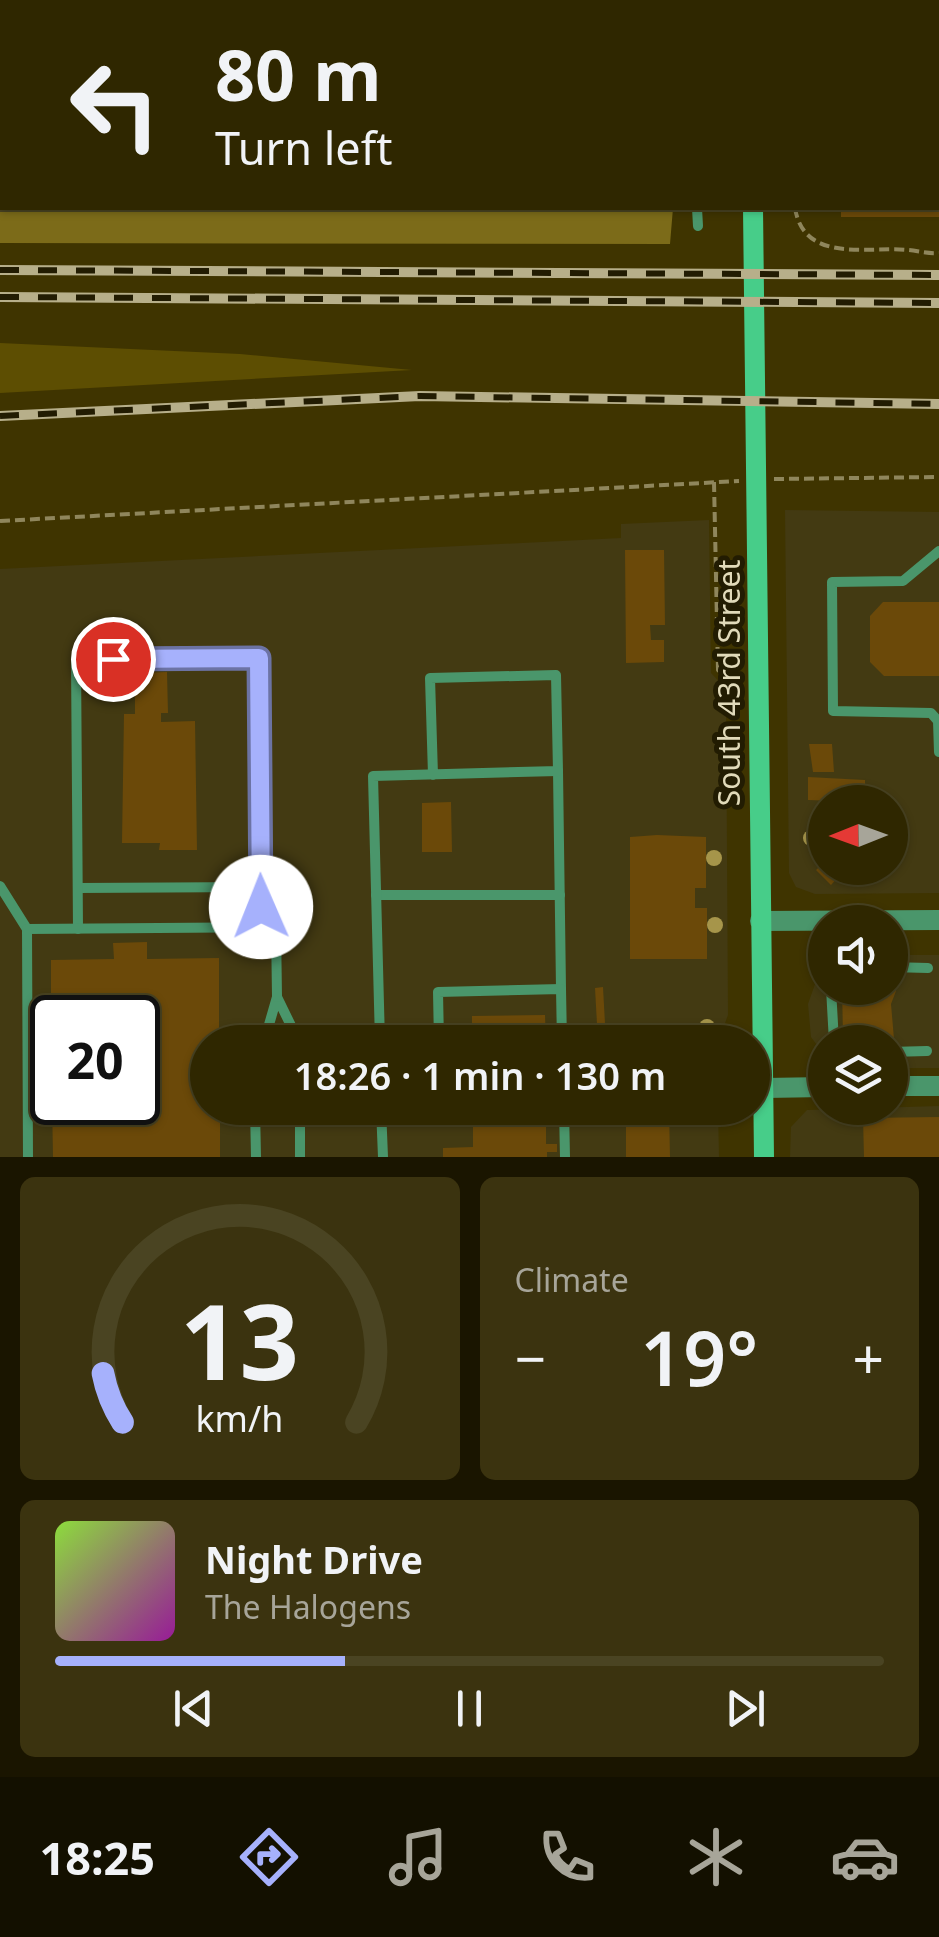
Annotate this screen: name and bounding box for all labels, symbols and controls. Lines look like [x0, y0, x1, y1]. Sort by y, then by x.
text: 80 m [215, 26, 382, 122]
icon: left [50, 40, 180, 170]
text: Turn left [215, 117, 392, 178]
street label: South 43rd Street [708, 560, 749, 806]
pin [71, 617, 156, 702]
icon: arrive [86, 632, 141, 687]
north arrow [808, 785, 908, 885]
map controls [808, 785, 908, 1125]
position arrow [209, 855, 313, 959]
button: sound [808, 905, 908, 1005]
speed limit sign: 20 [30, 995, 160, 1125]
button: layers [808, 1025, 908, 1125]
text: 18:26 · 1 min · 130 m [294, 1049, 666, 1101]
text: Climate [515, 1258, 629, 1301]
text: 13 [180, 1269, 299, 1410]
text: 19° [640, 1306, 758, 1408]
text: − [515, 1320, 546, 1395]
text: + [853, 1320, 884, 1395]
text: km/h [196, 1394, 284, 1442]
text: Night Drive [205, 1533, 423, 1585]
text: The Halogens [205, 1585, 411, 1628]
icon: previous [166, 1681, 221, 1736]
icon: pause [442, 1681, 497, 1736]
icon: next [718, 1681, 773, 1736]
icon: directions [234, 1822, 304, 1892]
icon: music [383, 1822, 453, 1892]
icon: phone [532, 1822, 602, 1892]
icon: climate [681, 1822, 751, 1892]
icon: car [830, 1822, 900, 1892]
text: 18:25 [39, 1827, 155, 1888]

